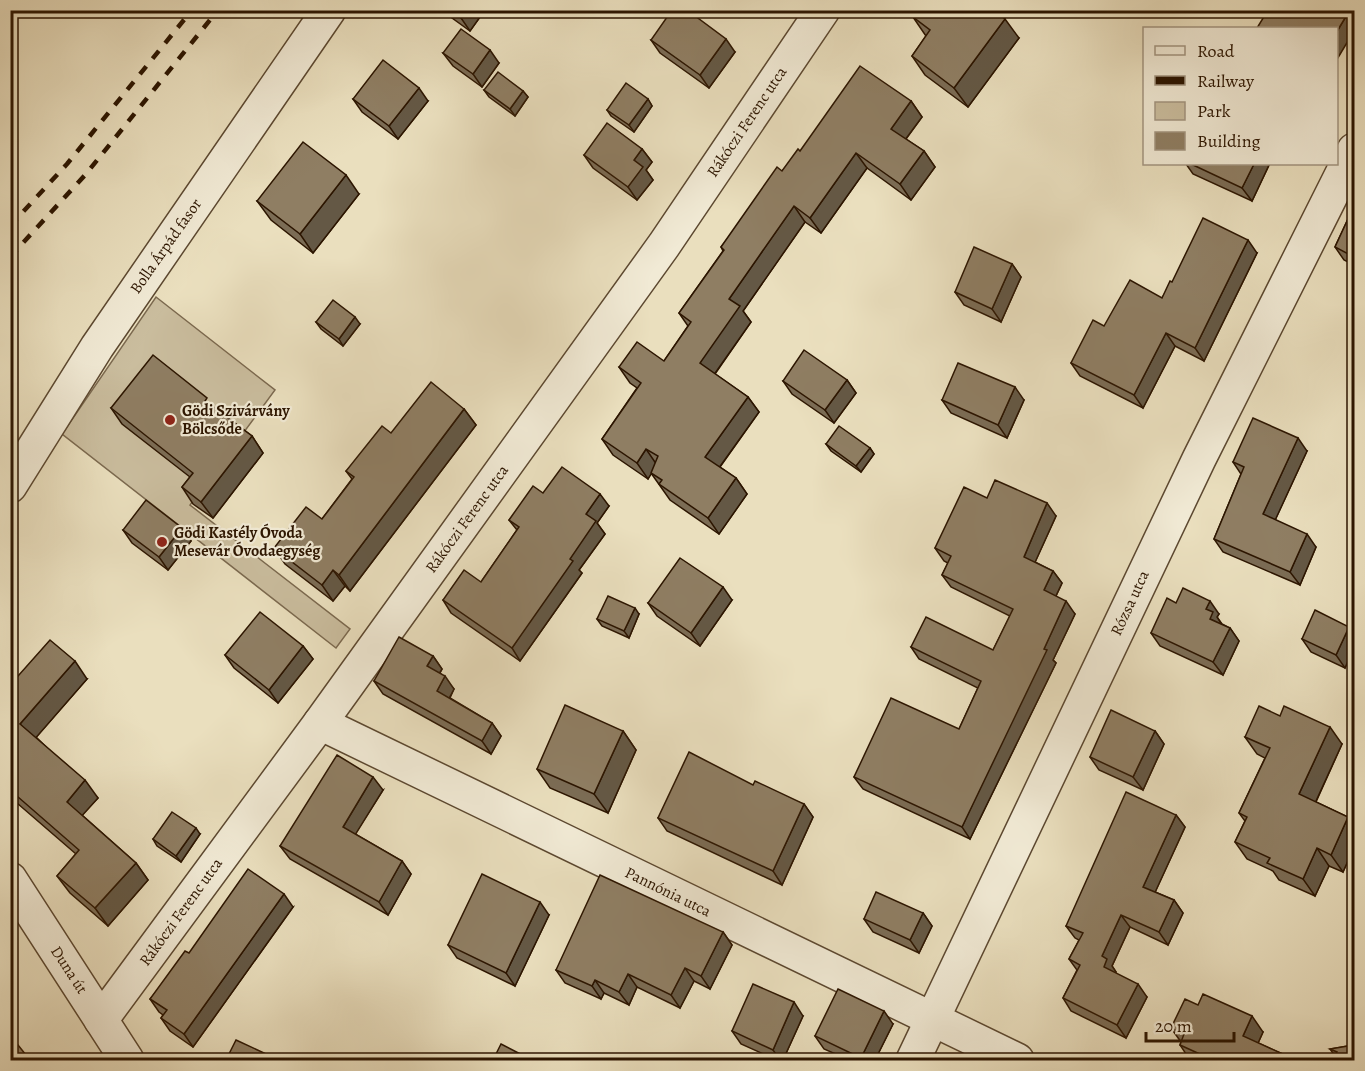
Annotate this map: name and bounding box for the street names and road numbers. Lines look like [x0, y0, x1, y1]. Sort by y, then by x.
street label: Rákóczi Ferenc utca [702, 62, 792, 182]
street label: Bolla Árpád fasor [125, 194, 207, 298]
street label: Rákóczi Ferenc utca [420, 460, 514, 578]
street label: Rózsa utca [1105, 566, 1155, 639]
street label: Rákóczi Ferenc utca [134, 853, 228, 971]
street label: Pannónia utca [621, 862, 715, 923]
street label: Duna út [45, 942, 93, 998]

